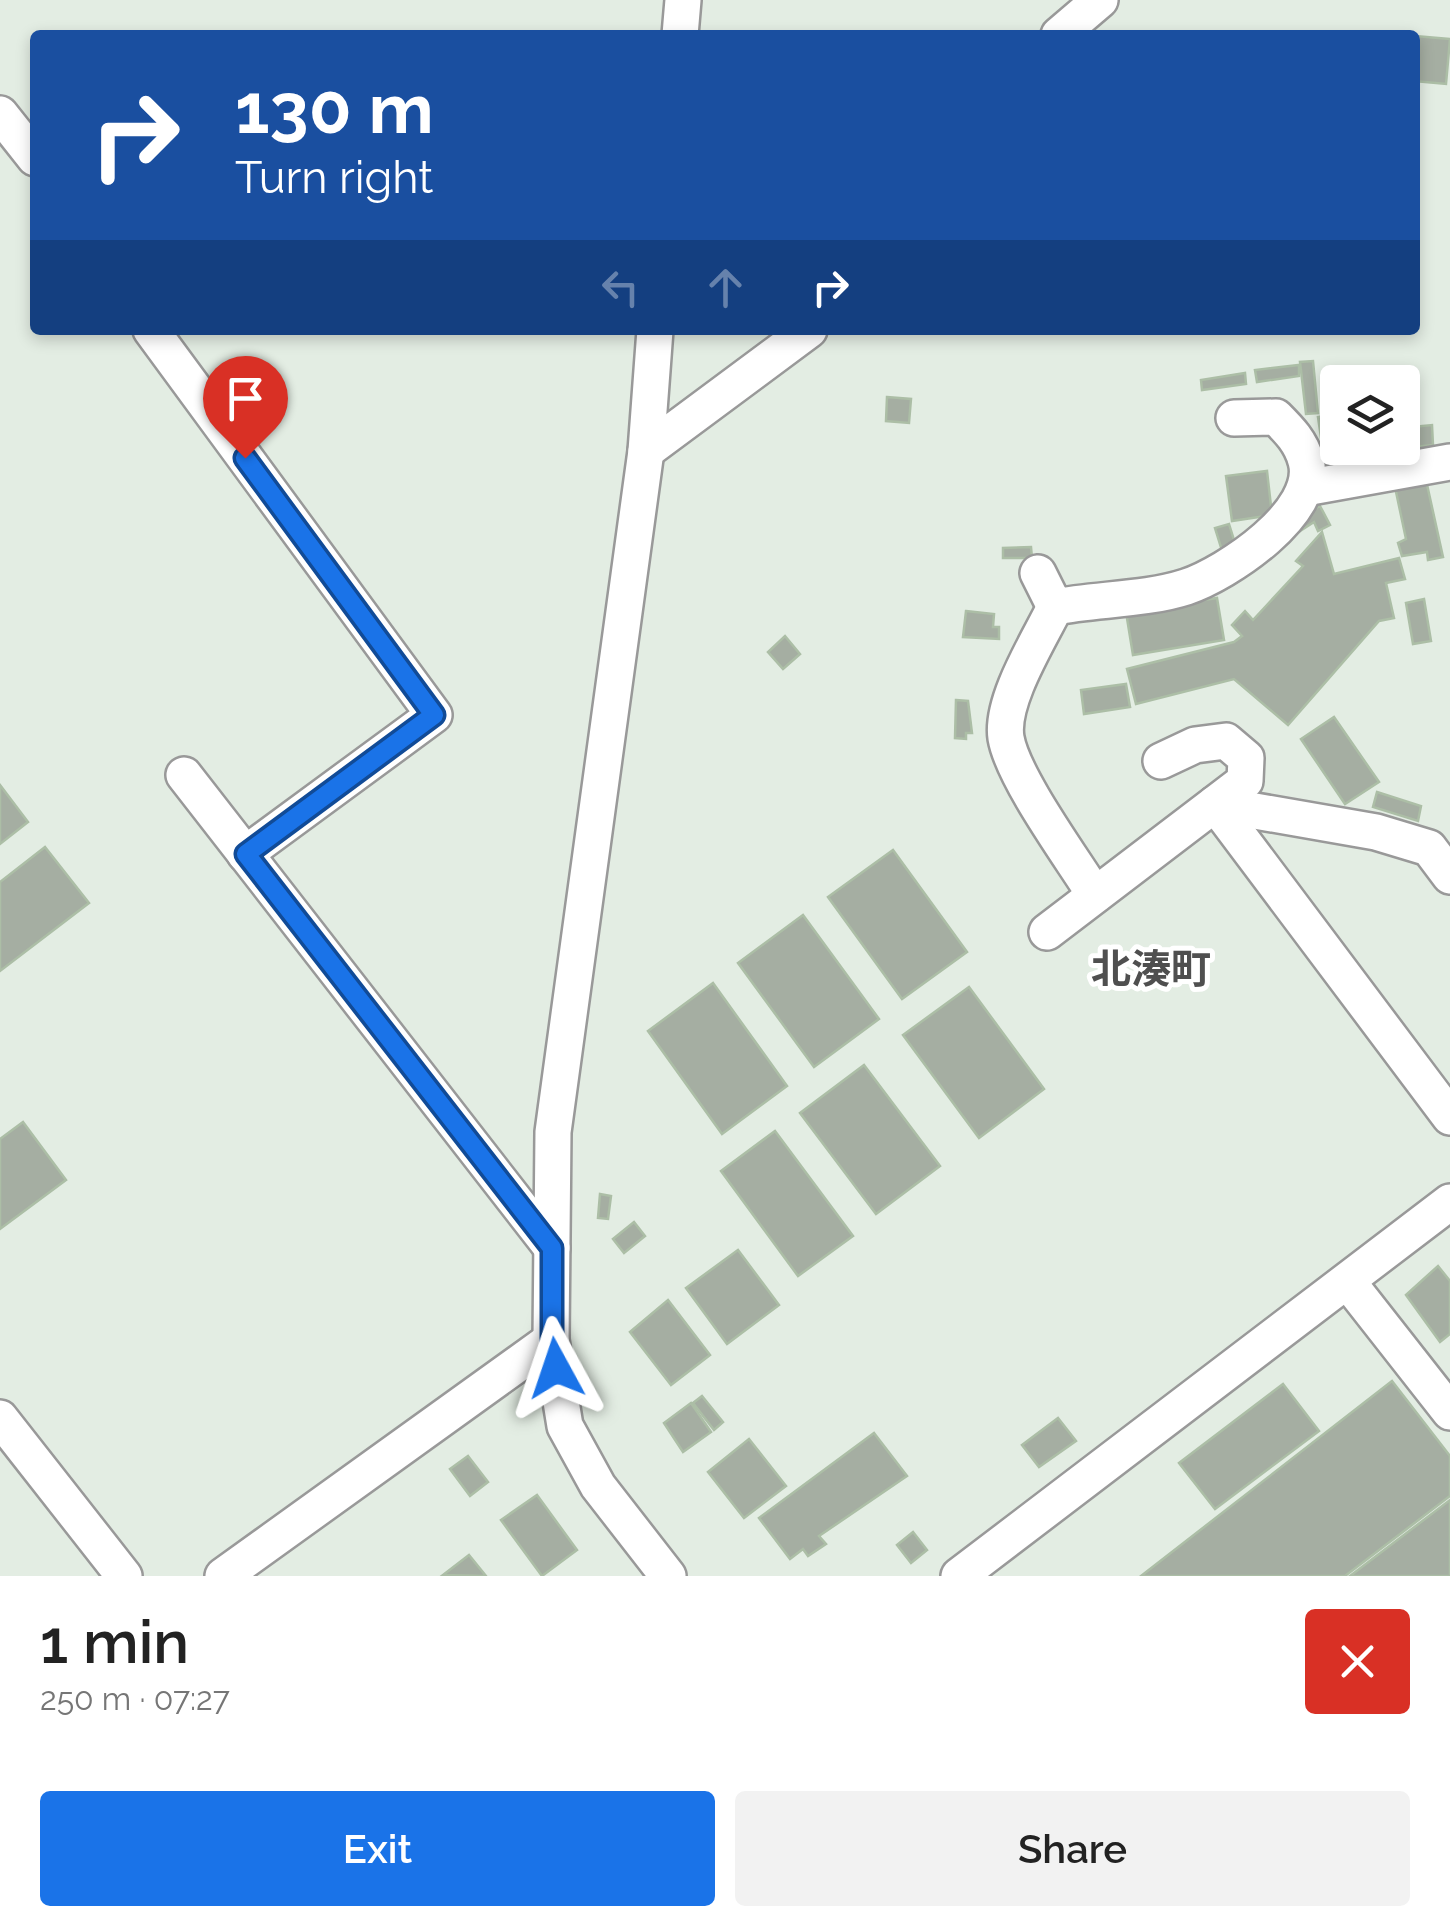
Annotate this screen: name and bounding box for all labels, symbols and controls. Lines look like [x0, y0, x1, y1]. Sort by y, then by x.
text: 130 m [235, 67, 434, 149]
icon: right [70, 70, 200, 200]
text: Turn right [235, 151, 433, 204]
icon: left [593, 260, 648, 315]
icon: ahead [698, 260, 753, 315]
icon: right [803, 260, 858, 315]
pin [203, 356, 288, 459]
map controls [1320, 365, 1420, 465]
button: layers [1320, 365, 1420, 465]
icon: arrive [218, 371, 273, 426]
district label: 北湊町 [1091, 945, 1211, 992]
position arrow [504, 1316, 608, 1420]
text: 1 min [40, 1607, 189, 1677]
button: close [1305, 1609, 1410, 1714]
text: 250 m · 07:27 [40, 1680, 230, 1717]
button: Exit [40, 1791, 715, 1906]
button: Share [735, 1791, 1410, 1906]

